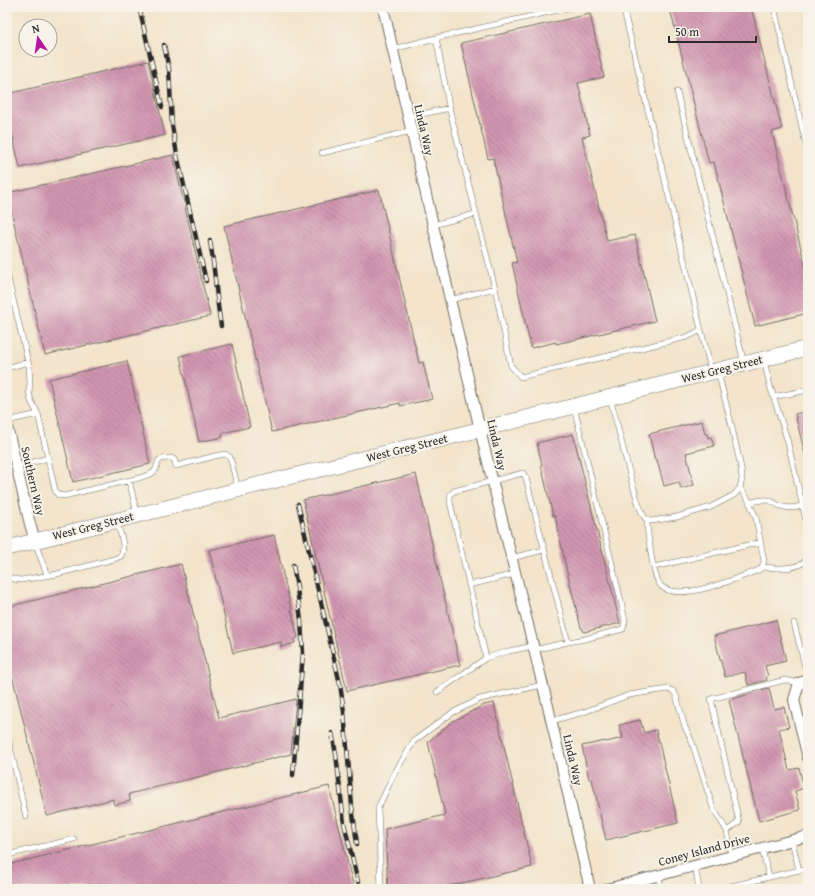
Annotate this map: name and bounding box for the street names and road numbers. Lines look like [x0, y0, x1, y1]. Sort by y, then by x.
street label: Linda Way [410, 103, 439, 157]
street label: West Greg Street [679, 350, 765, 387]
street label: Linda Way [483, 418, 512, 472]
street label: West Greg Street [364, 429, 450, 466]
street label: Southern Way [17, 444, 50, 517]
street label: West Greg Street [50, 507, 136, 544]
street label: Linda Way [559, 733, 588, 787]
street label: Coney Island Drive [656, 829, 752, 870]

